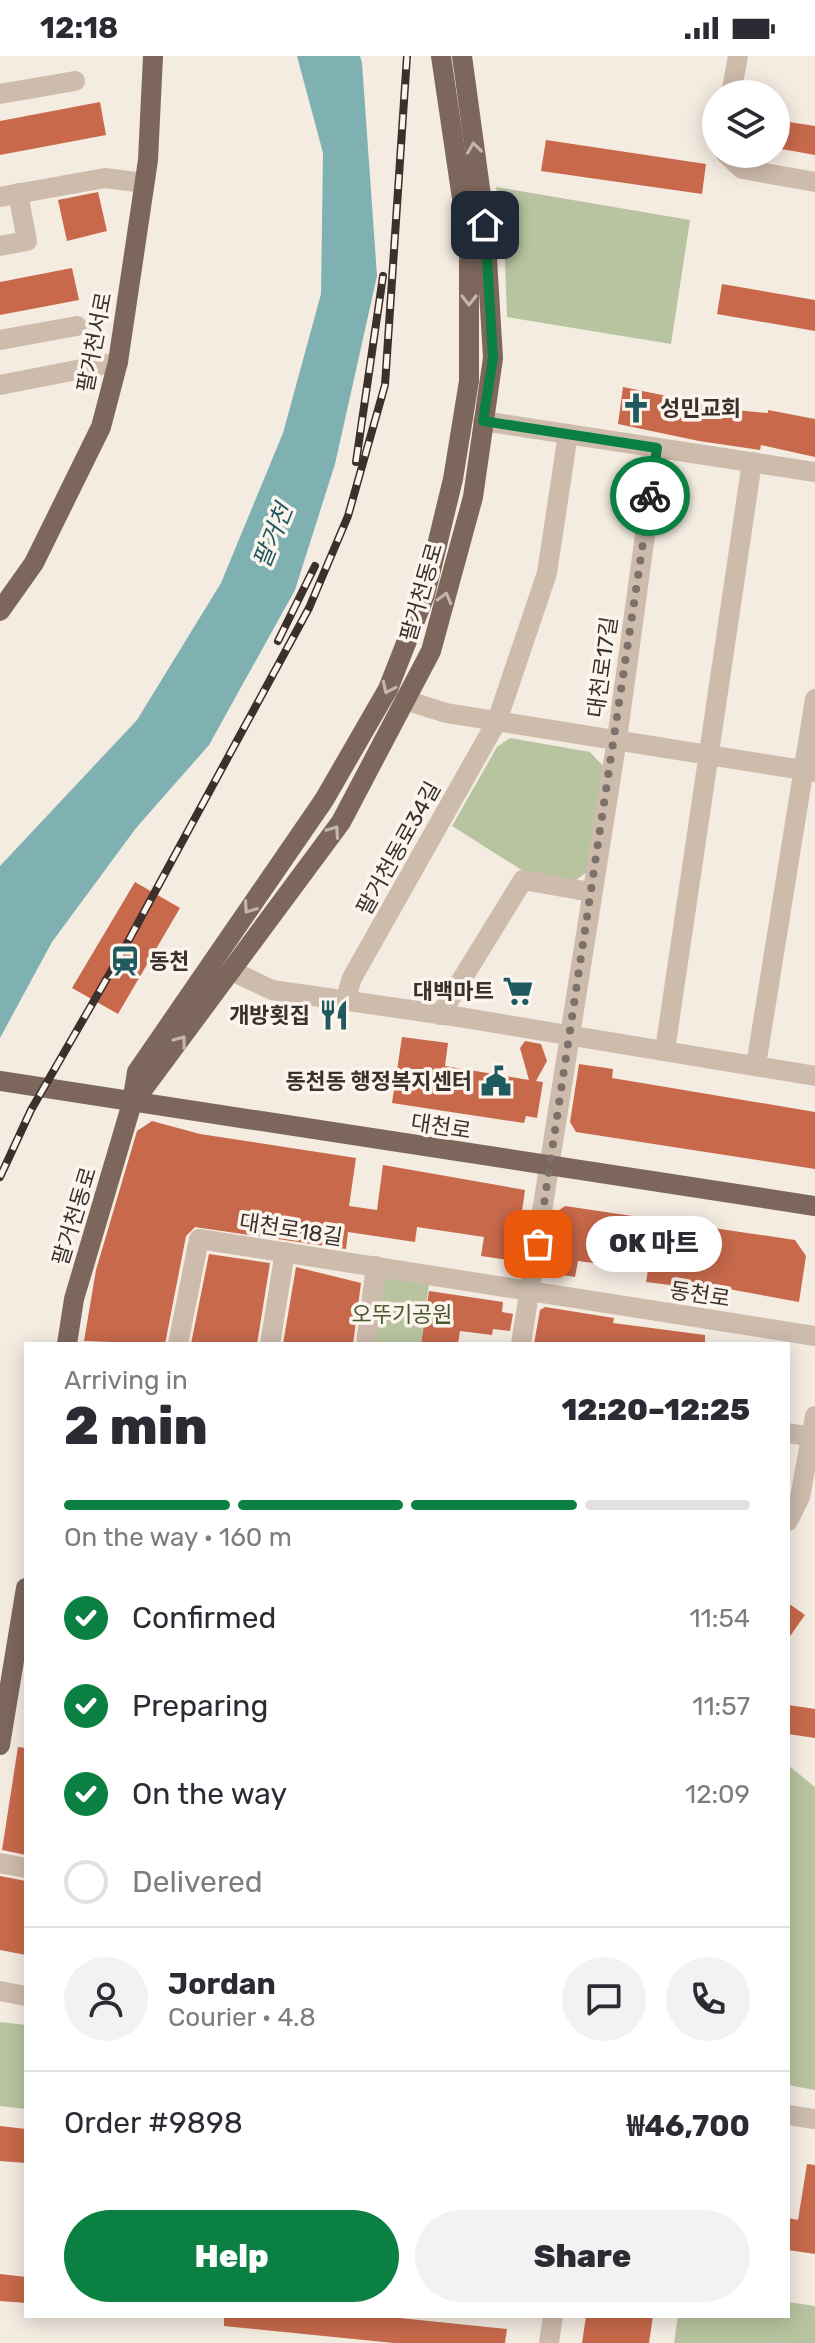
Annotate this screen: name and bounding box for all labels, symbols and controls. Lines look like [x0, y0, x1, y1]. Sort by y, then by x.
text: 12:18 [40, 10, 118, 46]
map controls [702, 80, 790, 168]
button: layers [702, 80, 790, 168]
one-way arrow [466, 141, 483, 154]
pin [451, 191, 519, 259]
icon: home [463, 203, 507, 247]
street label: 팔거천서로 [72, 290, 117, 394]
one-way arrow [460, 294, 478, 307]
church icon: 성민교회 [619, 391, 653, 425]
place label: 성민교회 [660, 395, 741, 422]
courier [610, 456, 690, 536]
icon: bike [628, 474, 672, 518]
water label: 팔거천 [248, 497, 299, 572]
street label: 팔거천동로 [395, 540, 448, 645]
one-way arrow [436, 592, 453, 606]
street label: 대천로17길 [582, 615, 623, 719]
one-way arrow [382, 680, 398, 694]
street label: 팔거천동로34길 [351, 777, 446, 920]
one-way arrow [324, 826, 339, 840]
one-way arrow [244, 899, 259, 913]
station icon: 동천 [108, 944, 142, 978]
place label: 동천 [149, 948, 189, 975]
supermarket icon: 대백마트 [501, 974, 535, 1008]
place label: 대백마트 [413, 978, 494, 1005]
restaurant icon: 개방횟집 [317, 998, 351, 1032]
place label: 개방횟집 [229, 1002, 310, 1029]
one-way arrow [171, 1036, 185, 1050]
public building icon: 동천동 행정복지센터 [479, 1064, 513, 1098]
place label: 동천동 행정복지센터 [285, 1068, 472, 1095]
street label: 대천로 [409, 1108, 473, 1145]
street label: 팔거천동로 [47, 1164, 102, 1268]
street label: 대천로18길 [237, 1208, 345, 1251]
pin [504, 1210, 572, 1278]
callout: OK 마트 [586, 1216, 722, 1272]
icon: bag [516, 1222, 560, 1266]
text: OK 마트 [609, 1228, 699, 1259]
street label: 동천로 [668, 1276, 732, 1313]
park label: 오뚜기공원 [351, 1301, 453, 1328]
text: Arriving in [64, 1365, 188, 1396]
text: 12:20–12:25 [561, 1392, 750, 1428]
text: 2 min [64, 1395, 208, 1457]
text: On the way · 160 m [64, 1522, 292, 1553]
icon: check [64, 1596, 108, 1640]
text: Confirmed [132, 1600, 276, 1636]
text: 11:54 [689, 1603, 750, 1634]
icon: check [64, 1684, 108, 1728]
text: Preparing [132, 1688, 268, 1724]
text: 11:57 [692, 1691, 750, 1722]
icon: check [64, 1772, 108, 1816]
text: On the way [132, 1776, 287, 1812]
text: 12:09 [685, 1779, 750, 1810]
text: Delivered [132, 1864, 263, 1900]
button: person [64, 1957, 148, 2041]
button: chat [562, 1957, 646, 2041]
button: phone [666, 1957, 750, 2041]
text: Jordan [168, 1966, 276, 2002]
text: Courier · 4.8 [168, 2002, 316, 2033]
text: Order #9898 [64, 2105, 243, 2141]
text: ₩46,700 [627, 2108, 750, 2144]
button: Help [64, 2210, 399, 2302]
button: Share [415, 2210, 750, 2302]

